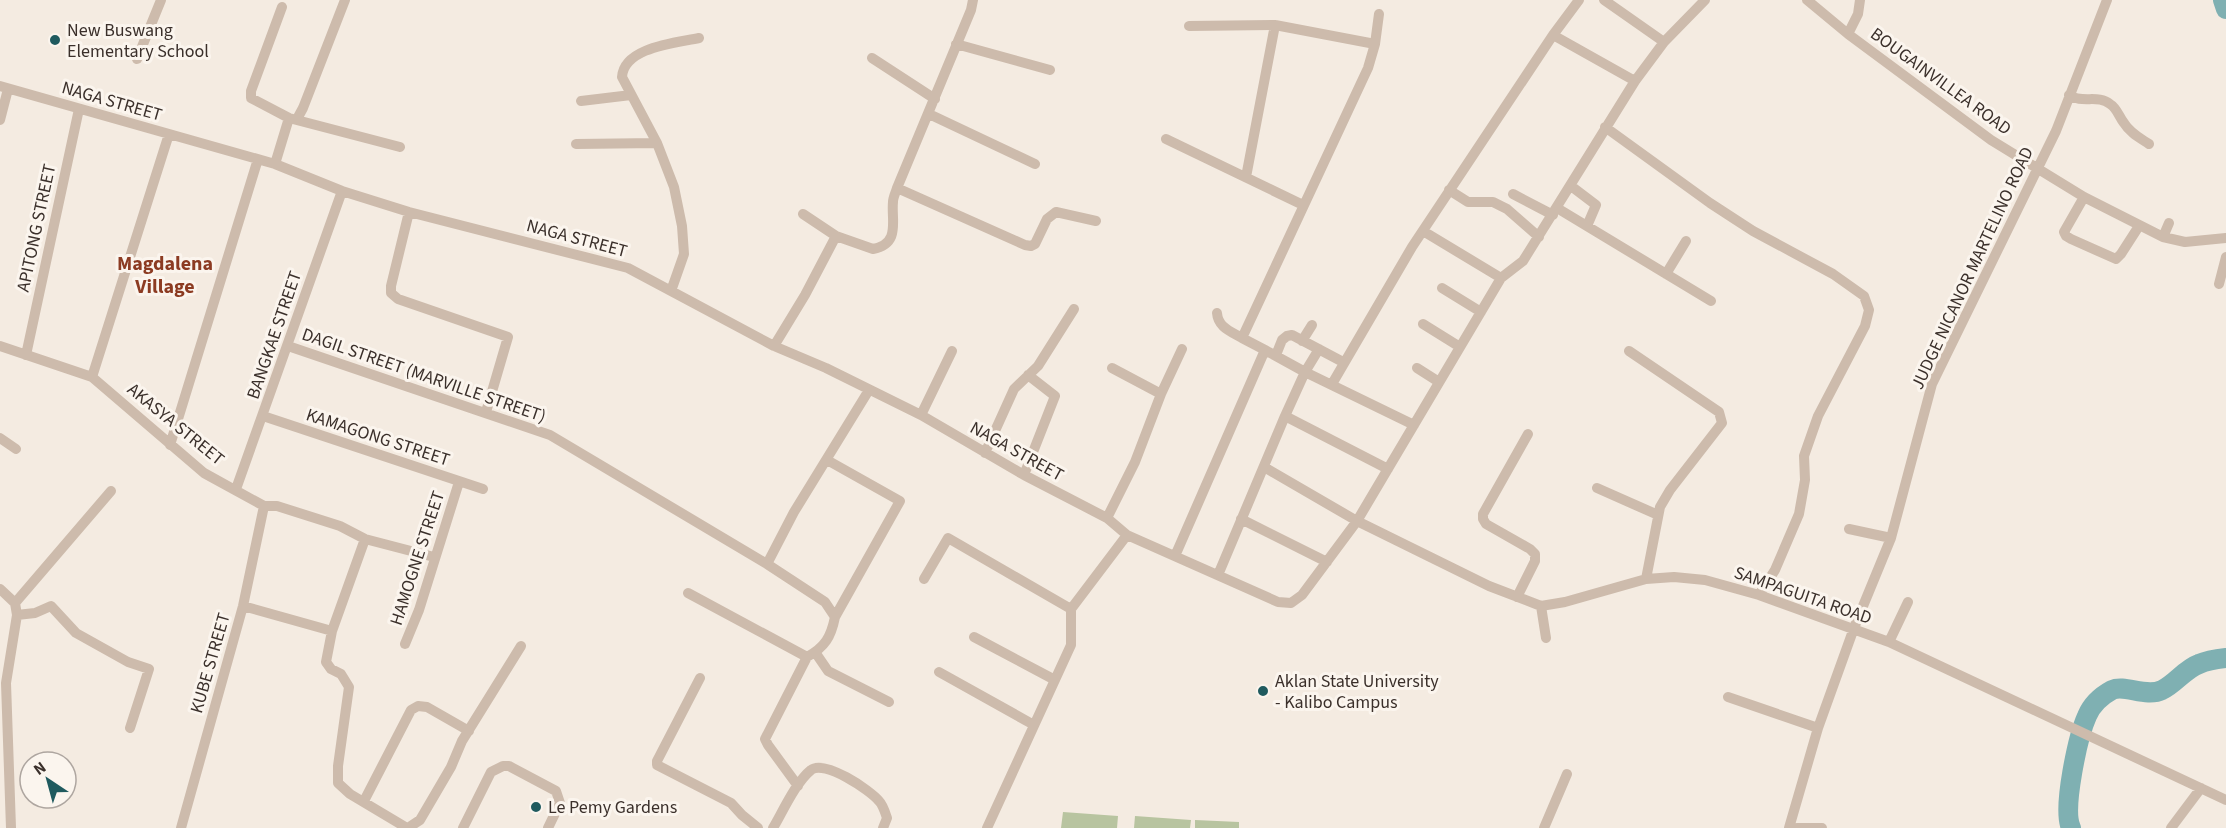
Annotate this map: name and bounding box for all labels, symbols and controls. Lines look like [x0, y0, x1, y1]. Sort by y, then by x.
place label: New Buswang Elementary School [67, 18, 209, 64]
street label: BOUGAINVILLEA ROAD [1865, 22, 2016, 141]
marker: New Buswang Elementary School [48, 33, 62, 47]
street label: NAGA STREET [59, 75, 165, 128]
street label: JUDGE NICANOR MARTELINO ROAD [1905, 143, 2040, 394]
street label: APITONG STREET [11, 162, 62, 294]
street label: NAGA STREET [524, 213, 630, 264]
district label: Magdalena Village [117, 250, 213, 301]
street label: BANGKAE STREET [241, 267, 308, 403]
street label: DAGIL STREET (MARVILLE STREET) [299, 322, 549, 429]
street label: AKASYA STREET [122, 377, 230, 472]
street label: KAMAGONG STREET [303, 402, 453, 473]
street label: NAGA STREET [965, 415, 1068, 488]
street label: HAMOGNE STREET [384, 487, 451, 629]
street label: SAMPAGUITA ROAD [1731, 560, 1875, 631]
street label: KUBE STREET [184, 610, 237, 716]
place label: Aklan State University - Kalibo Campus [1275, 669, 1439, 715]
marker: Aklan State University - Kalibo Campus [1256, 684, 1270, 698]
north arrow [18, 750, 78, 810]
text: N [29, 757, 51, 781]
place label: Le Pemy Gardens [548, 795, 677, 820]
marker: Le Pemy Gardens [529, 800, 543, 814]

